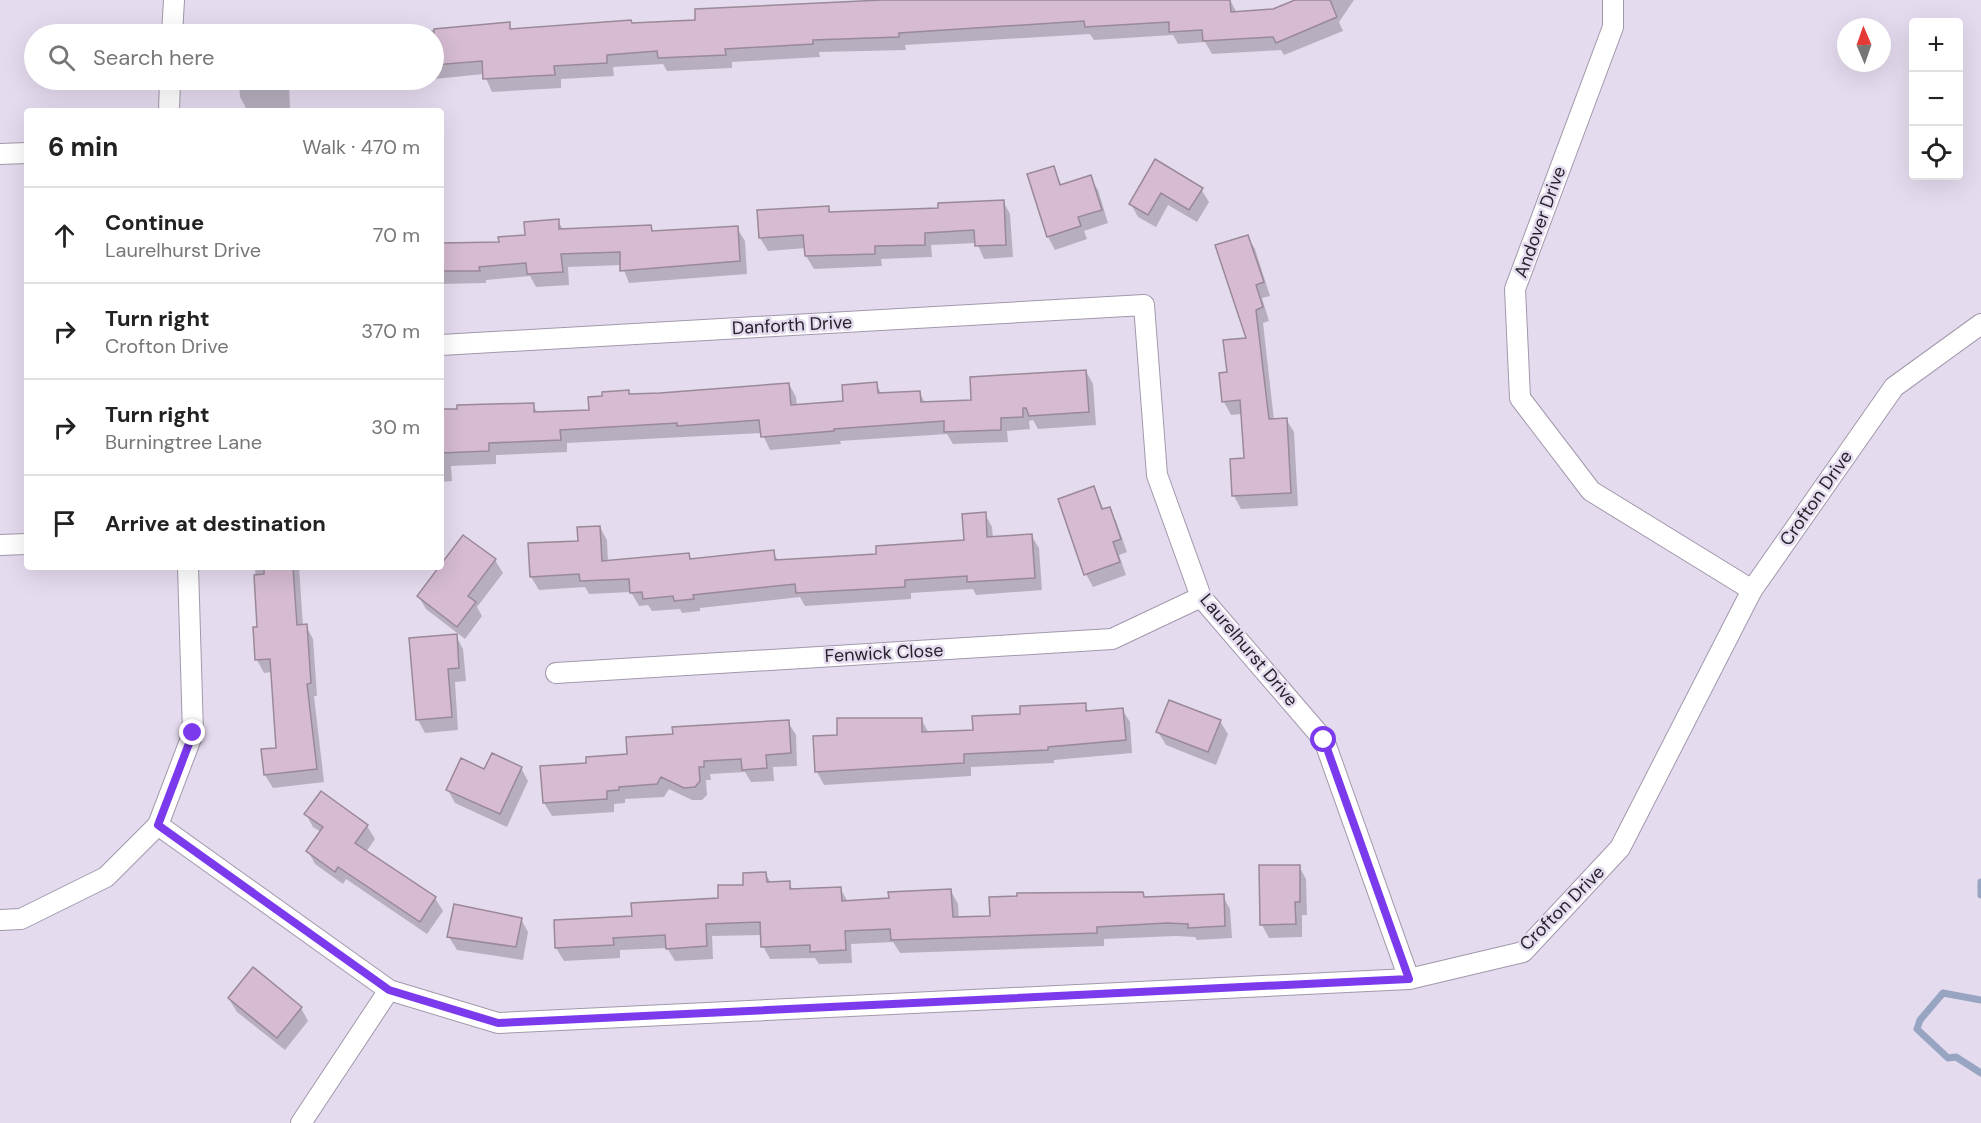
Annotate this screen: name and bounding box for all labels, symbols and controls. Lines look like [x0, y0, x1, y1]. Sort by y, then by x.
north arrow [1837, 18, 1891, 72]
map controls [1909, 18, 1963, 180]
button: + [1909, 18, 1963, 72]
search box [24, 24, 444, 90]
icon: search [45, 41, 78, 74]
text: Search here [93, 43, 214, 72]
button: − [1909, 72, 1963, 126]
button: locate [1909, 126, 1963, 180]
text: 6 min [48, 130, 118, 164]
text: Walk · 470 m [302, 134, 420, 160]
street label: Andover Drive [1509, 163, 1571, 281]
text: Continue [105, 208, 204, 237]
icon: ahead [48, 219, 81, 252]
text: 70 m [373, 222, 420, 248]
text: Laurelhurst Drive [105, 237, 261, 263]
text: Turn right [105, 304, 210, 333]
street label: Danforth Drive [731, 310, 853, 340]
icon: right [48, 315, 81, 348]
text: 370 m [361, 318, 420, 344]
text: Crofton Drive [105, 333, 229, 359]
text: Turn right [105, 400, 210, 429]
icon: right [48, 411, 81, 444]
text: 30 m [371, 414, 420, 440]
text: Burningtree Lane [105, 429, 262, 455]
street label: Crofton Drive [1774, 446, 1858, 550]
icon: arrive [48, 507, 81, 540]
text: Arrive at destination [105, 509, 326, 538]
street label: Laurelhurst Drive [1195, 588, 1303, 712]
street label: Fenwick Close [824, 638, 944, 668]
route end [179, 719, 205, 745]
route start [1310, 726, 1336, 752]
street label: Crofton Drive [1514, 860, 1610, 956]

